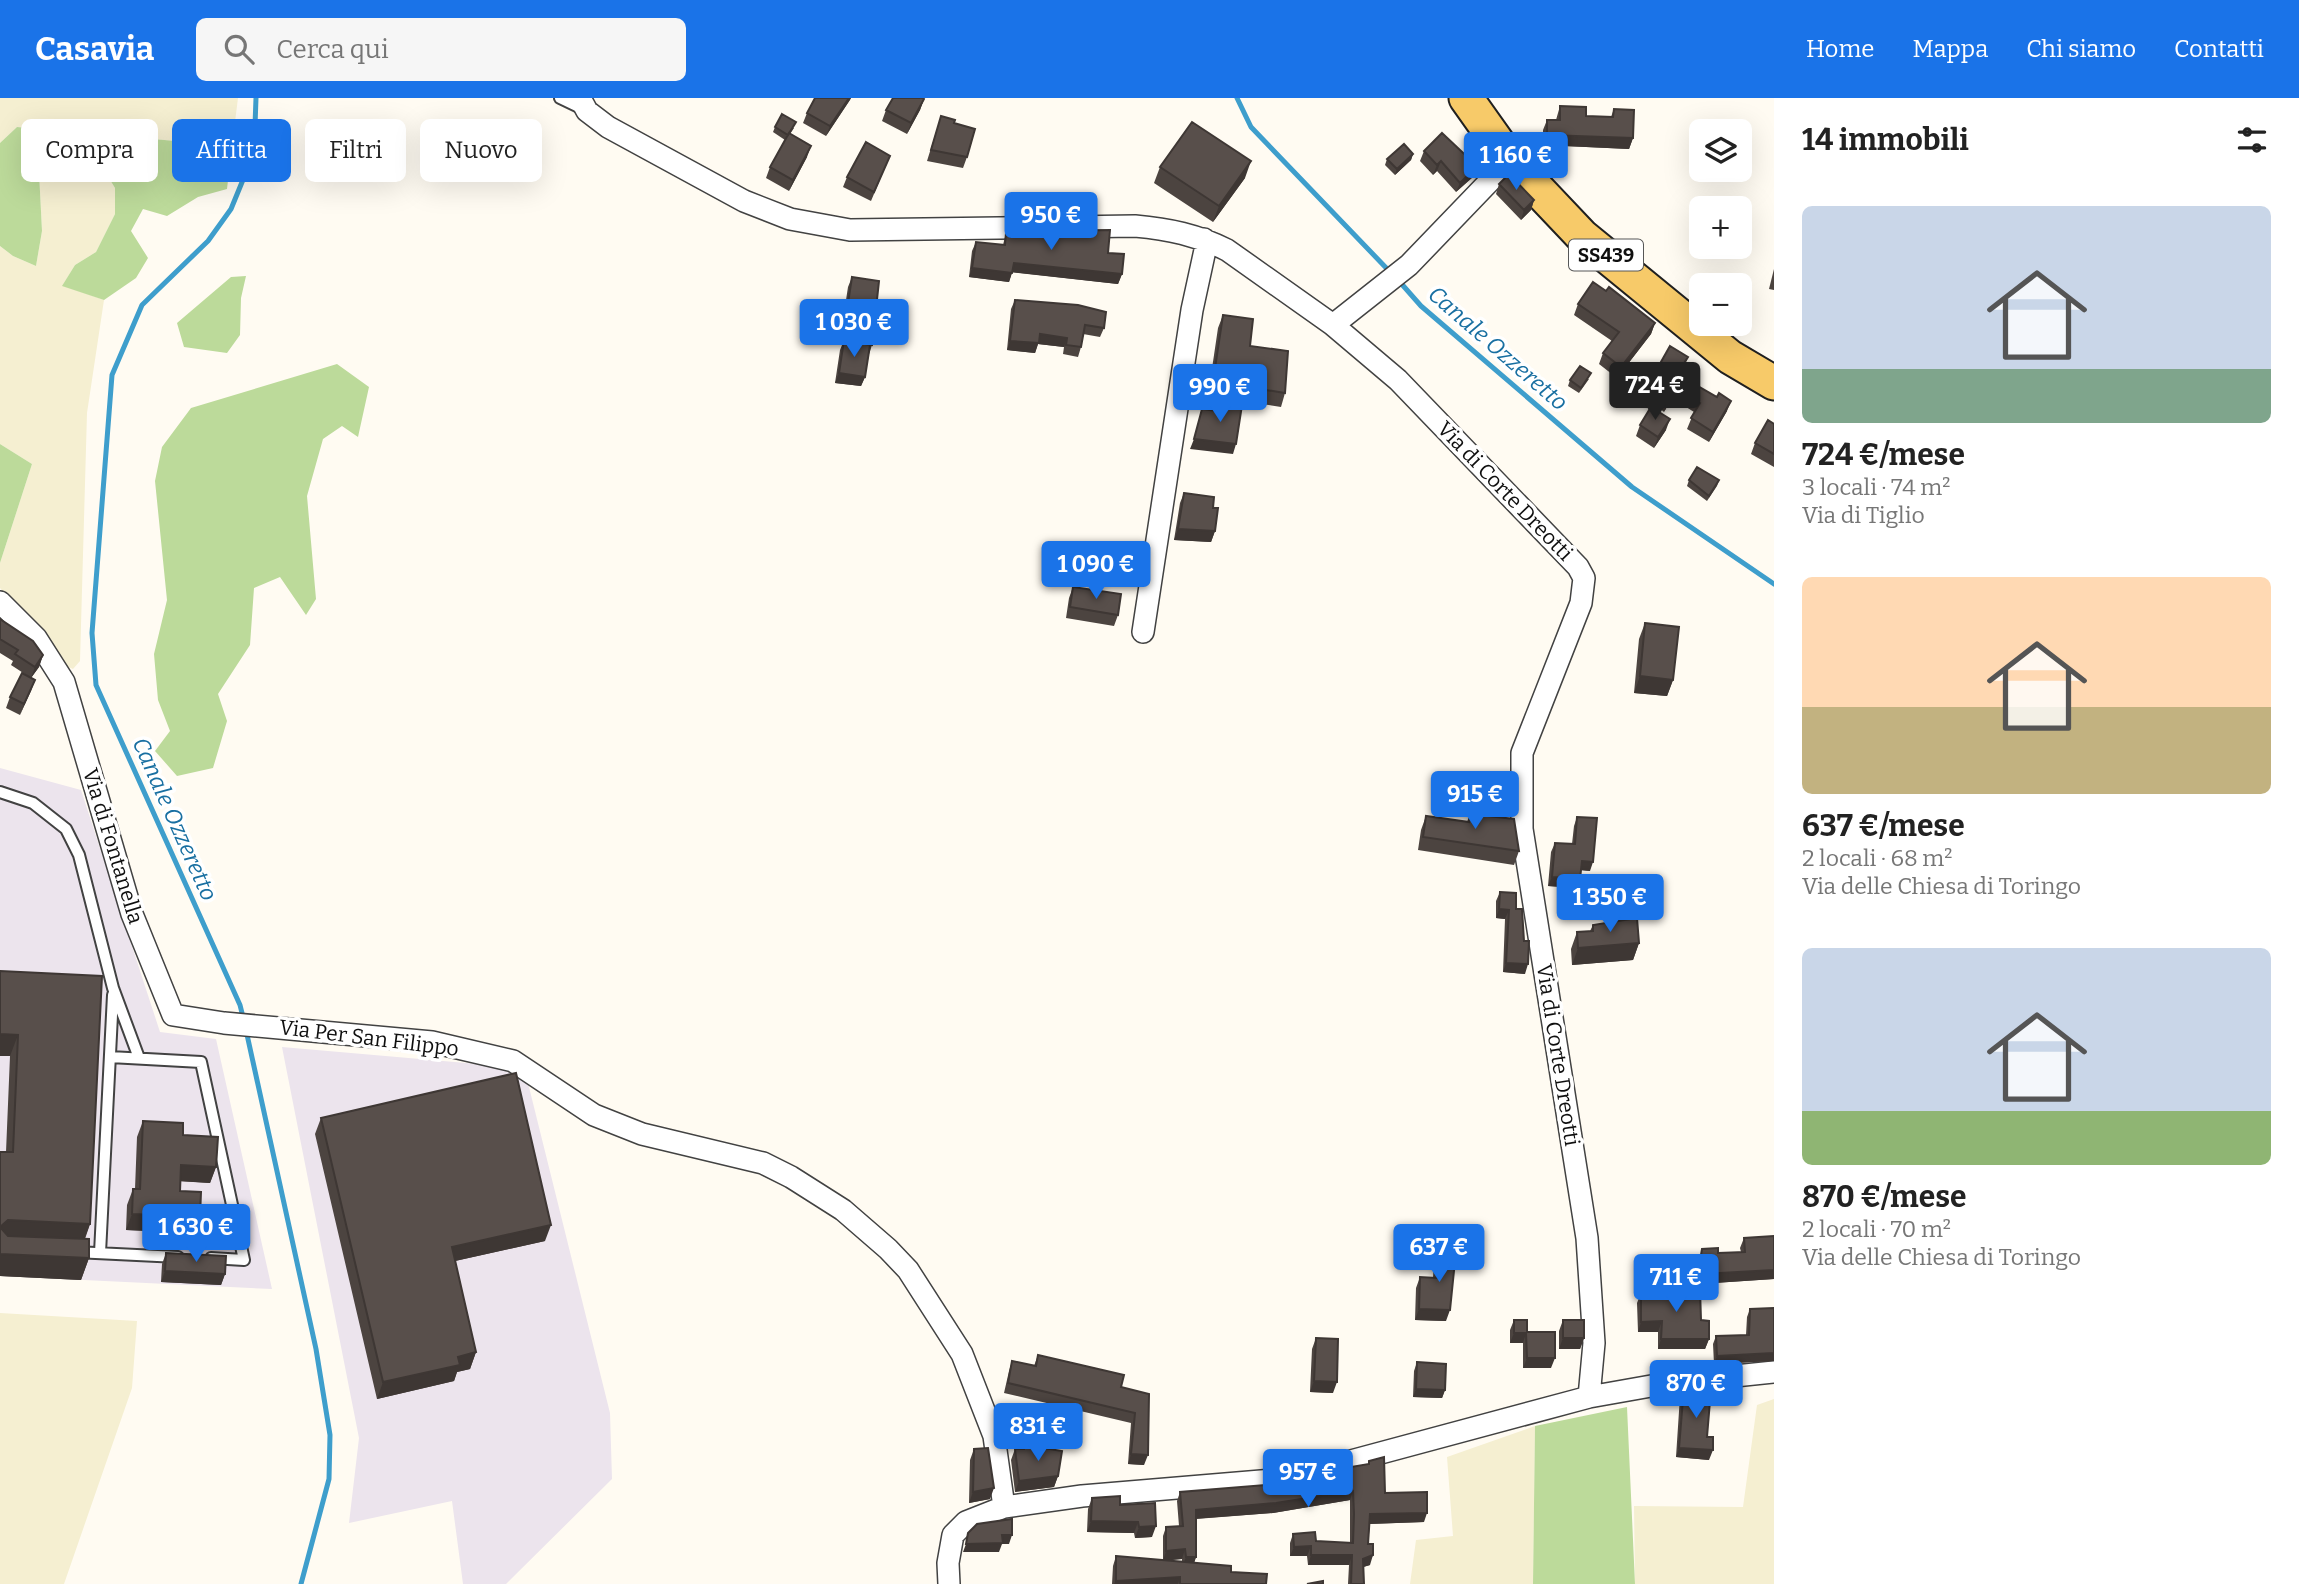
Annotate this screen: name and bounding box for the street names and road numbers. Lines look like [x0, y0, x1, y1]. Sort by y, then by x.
road number: SS439 [1569, 239, 1643, 270]
street label: Via di Corte Dreotti [1432, 416, 1578, 566]
street label: Via di Fontanella [77, 765, 149, 927]
street label: Via di Corte Dreotti [1531, 962, 1585, 1148]
street label: Via Per San Filippo [278, 1014, 460, 1062]

